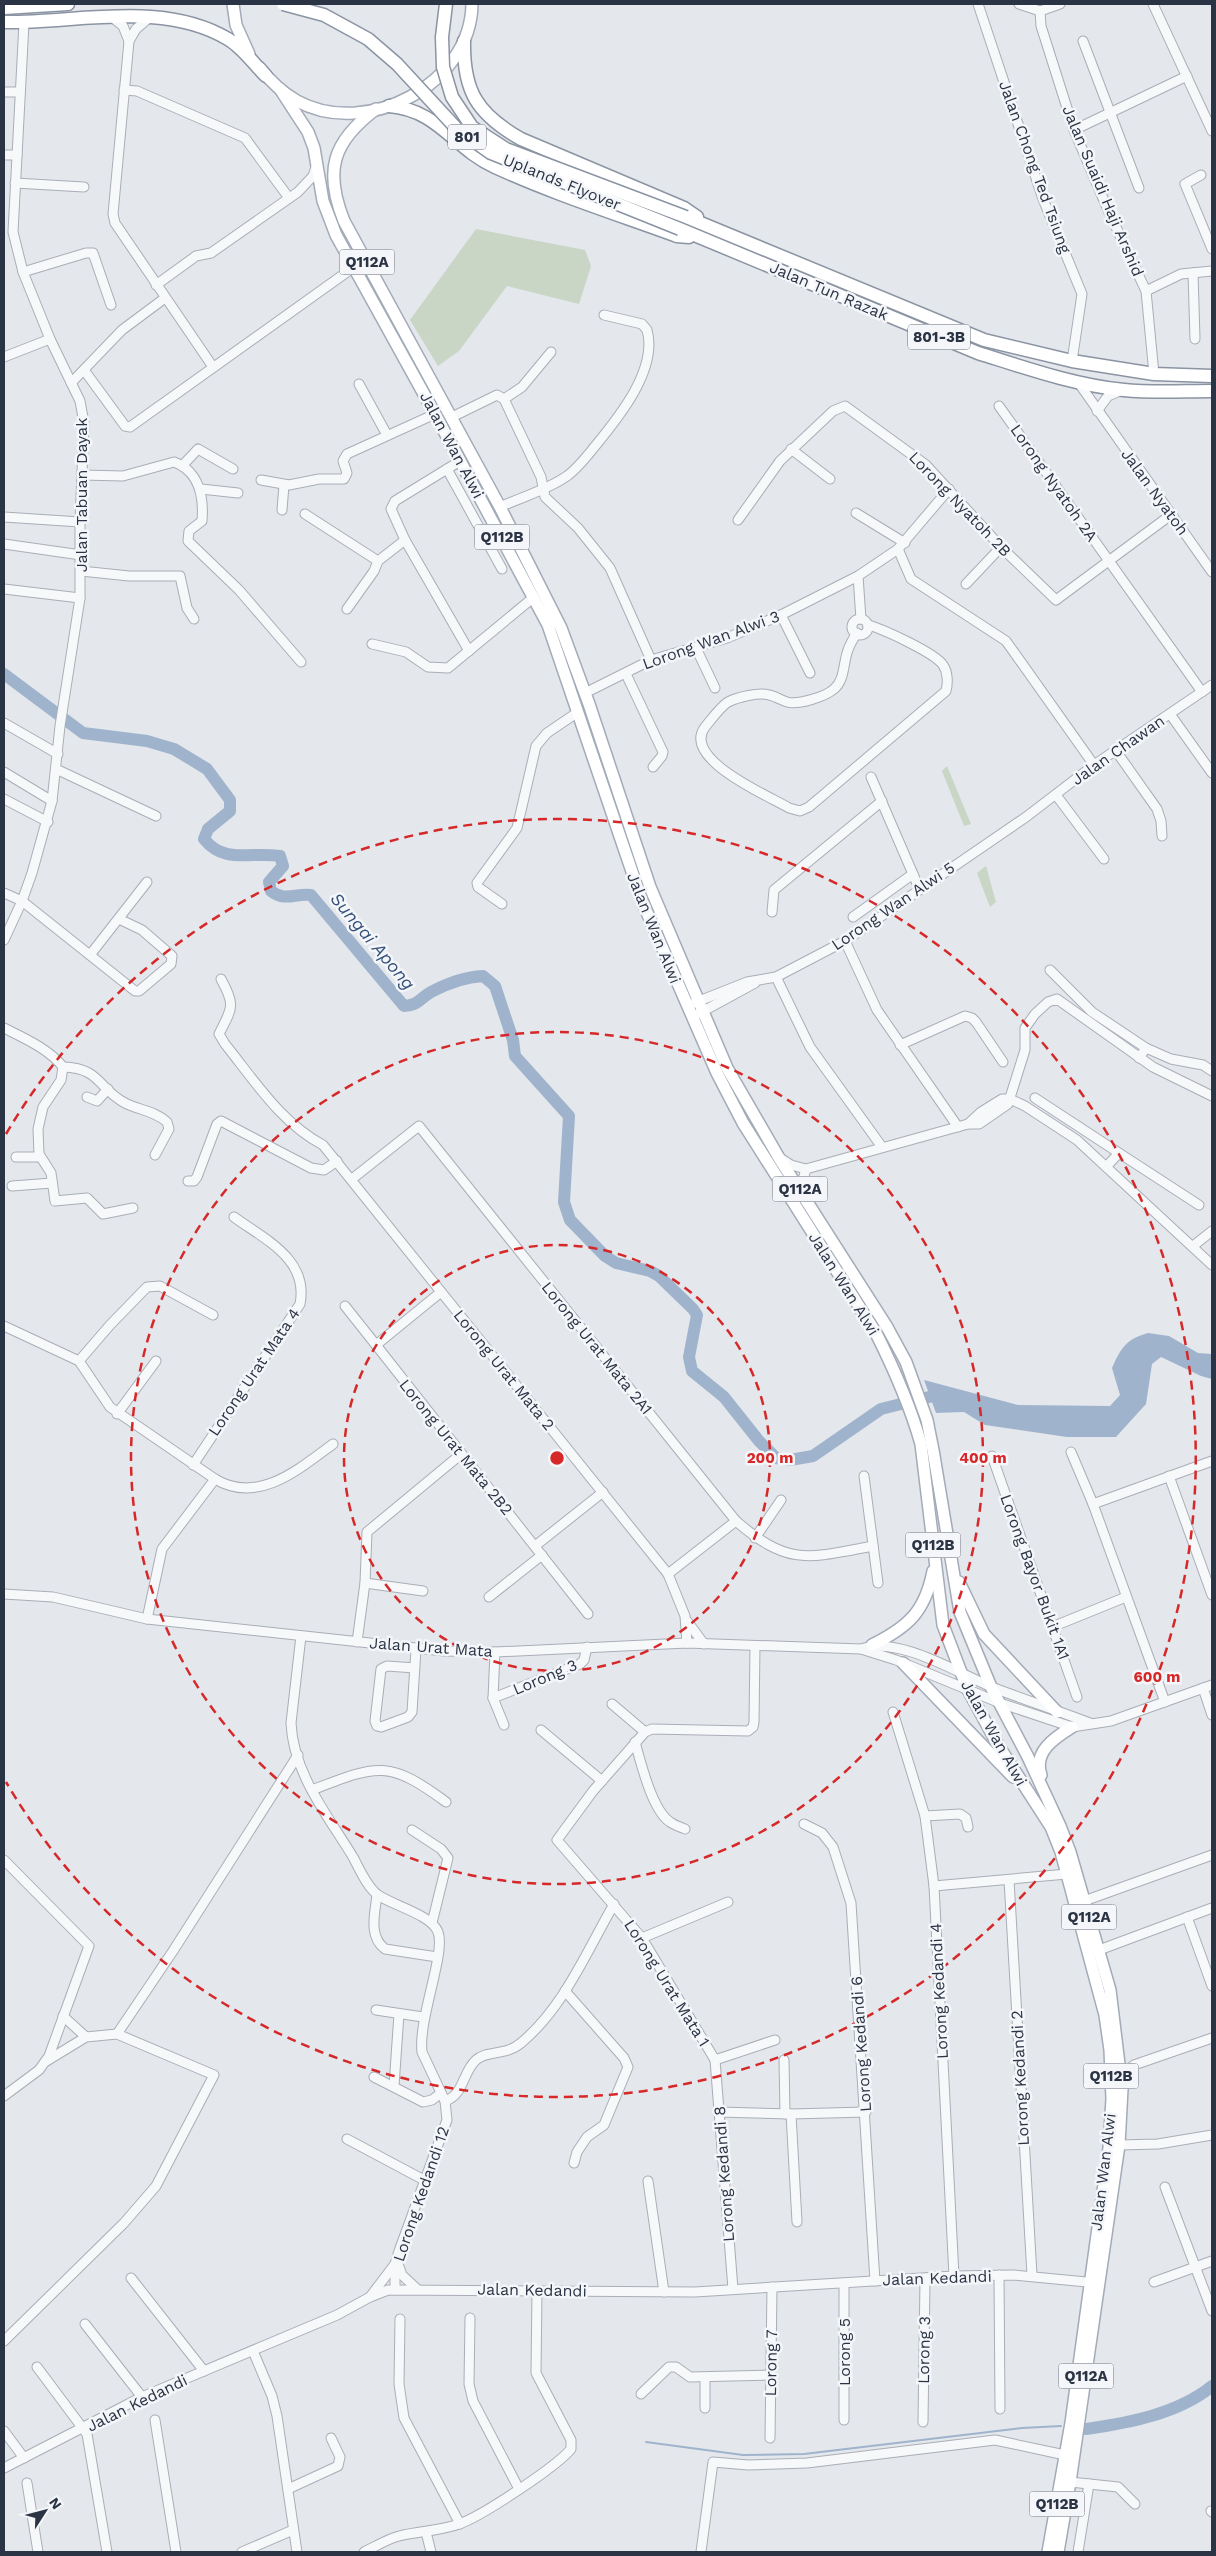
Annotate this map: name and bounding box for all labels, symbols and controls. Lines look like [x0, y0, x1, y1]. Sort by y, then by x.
street label: Jalan Chong Ted Tsiung [995, 78, 1075, 256]
street label: Jalan Suaidi Haji Arshid [1058, 103, 1148, 279]
road number: 801 [448, 124, 486, 150]
street label: Uplands Flyover [500, 150, 624, 214]
road number: Q112A [340, 250, 394, 274]
street label: Jalan Tun Razak [767, 257, 891, 325]
road number: 801-3B [908, 324, 970, 350]
street label: Jalan Wan Alwi [416, 388, 488, 502]
street label: Jalan Tabuan Dayak [72, 418, 91, 572]
street label: Lorong Nyatoh 2A [1006, 421, 1102, 546]
street label: Jalan Nyatoh [1117, 445, 1193, 539]
street label: Lorong Nyatoh 2B [905, 448, 1015, 560]
road number: Q112B [474, 524, 530, 550]
street label: Lorong Wan Alwi 3 [640, 606, 782, 674]
street label: Jalan Chawan [1068, 711, 1168, 789]
street label: Lorong Wan Alwi 5 [828, 858, 958, 954]
street label: Jalan Wan Alwi [623, 870, 685, 986]
water label: Sungai Apong [326, 888, 420, 994]
road number: Q112A [772, 1176, 828, 1202]
street label: Jalan Wan Alwi [805, 1229, 883, 1339]
street label: Lorong Urat Mata 2A1 [538, 1278, 656, 1418]
street label: Lorong Urat Mata 4 [204, 1304, 304, 1440]
street label: Lorong Urat Mata 2 [450, 1306, 558, 1434]
street label: Lorong Urat Mata 2B2 [395, 1375, 517, 1519]
centre of rings [548, 1449, 566, 1467]
text: 200 m [747, 1449, 793, 1467]
text: 400 m [959, 1449, 1007, 1467]
street label: Lorong Bayor Bukit 1A1 [996, 1492, 1074, 1662]
road number: Q112B [906, 1532, 960, 1558]
street label: Jalan Urat Mata [369, 1633, 493, 1661]
street label: Lorong 3 [510, 1655, 580, 1699]
text: 600 m [1134, 1668, 1180, 1686]
street label: Jalan Wan Alwi [957, 1677, 1031, 1789]
road number: Q112A [1062, 1904, 1116, 1930]
street label: Lorong Urat Mata 1 [620, 1916, 714, 2050]
street label: Lorong Kedandi 4 [926, 1922, 952, 2060]
street label: Lorong Kedandi 6 [847, 1975, 875, 2113]
street label: Lorong Kedandi 2 [1007, 2010, 1033, 2146]
road number: Q112B [1084, 2064, 1138, 2088]
street label: Lorong Kedandi 8 [710, 2105, 738, 2243]
street label: Jalan Wan Alwi [1086, 2112, 1120, 2232]
street label: Lorong Kedandi 12 [389, 2124, 453, 2264]
street label: Jalan Kedandi [882, 2267, 992, 2289]
street label: Jalan Kedandi [477, 2280, 587, 2300]
street label: Lorong 3 [914, 2316, 934, 2384]
street label: Lorong 5 [835, 2318, 854, 2386]
street label: Lorong 7 [761, 2329, 781, 2397]
road number: Q112A [1058, 2364, 1114, 2388]
street label: Jalan Kedandi [84, 2370, 190, 2436]
north arrow [20, 2486, 70, 2536]
road number: Q112B [1030, 2492, 1084, 2516]
text: N [46, 2494, 65, 2512]

